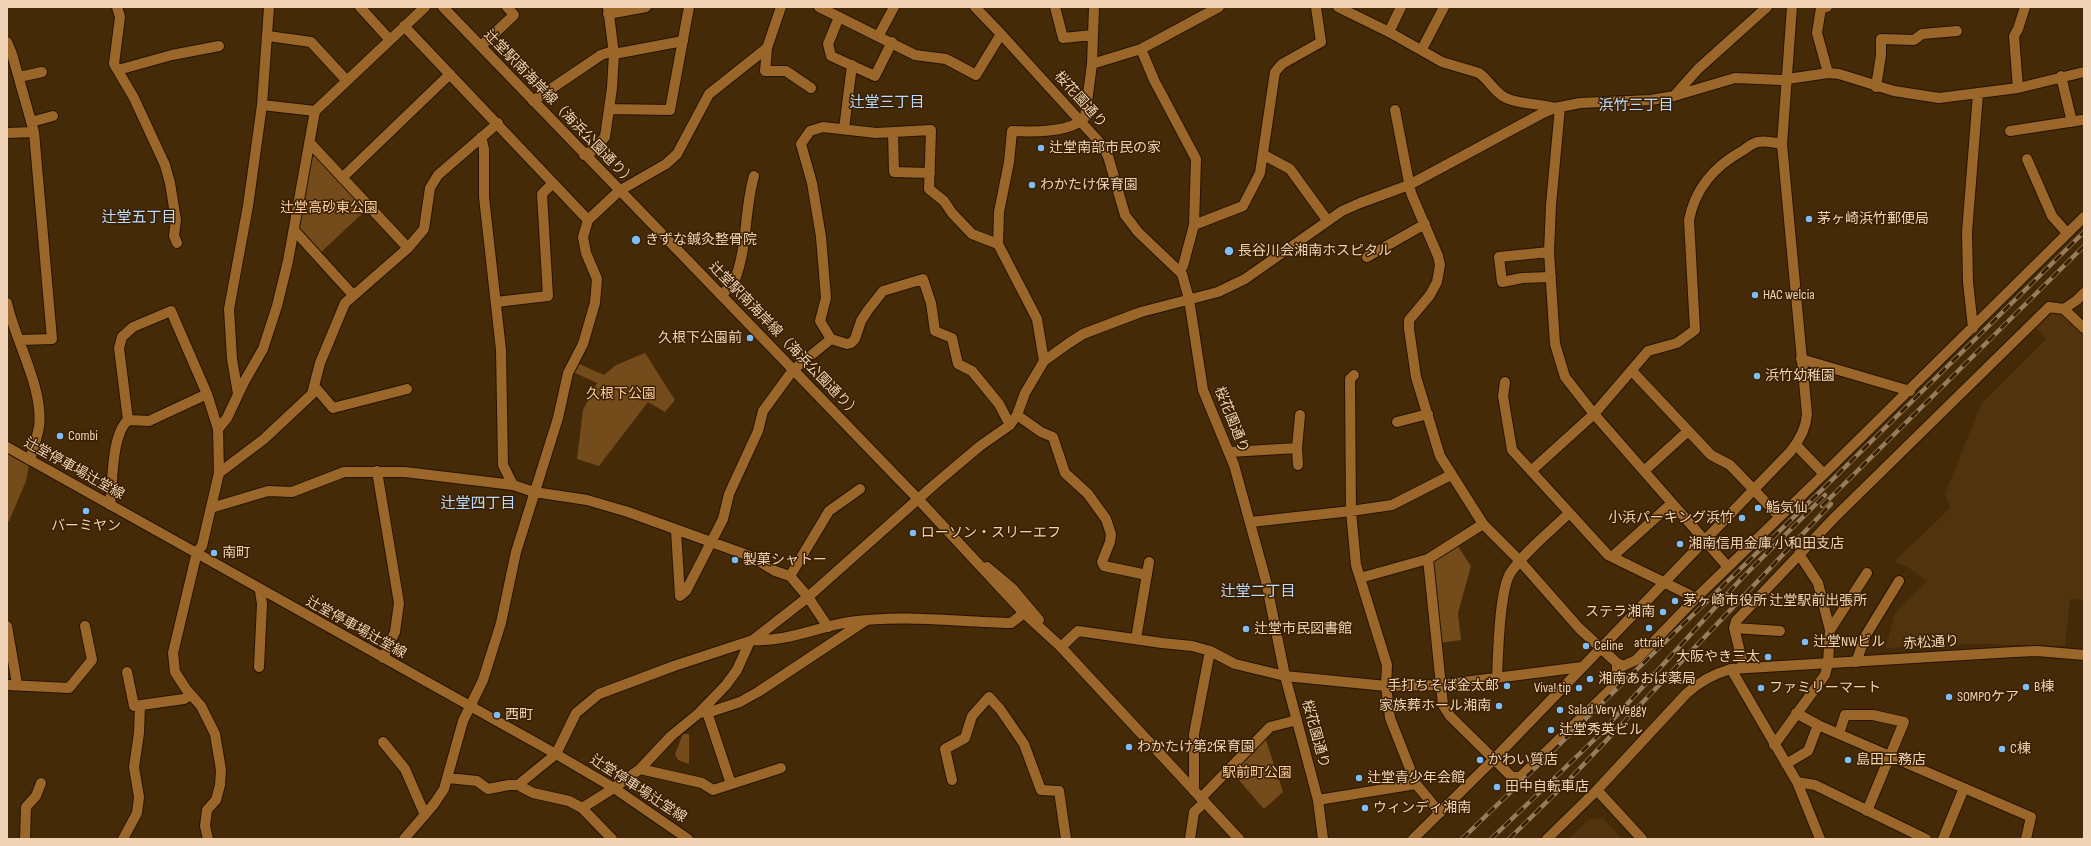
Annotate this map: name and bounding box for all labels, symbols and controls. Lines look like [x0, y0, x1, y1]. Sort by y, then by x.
street label: 辻堂駅南海岸線（海浜公園通り） [480, 27, 638, 189]
street label: 桜花園通り [1050, 68, 1110, 132]
district label: 辻堂三丁目 [850, 94, 924, 112]
district label: 浜竹三丁目 [1599, 97, 1673, 115]
place label: 辻堂南部市民の家 [1049, 140, 1161, 156]
marker: 辻堂南部市民の家 [1036, 143, 1046, 153]
place label: わかたけ保育園 [1040, 177, 1138, 193]
marker: わかたけ保育園 [1027, 180, 1037, 190]
park label: 辻堂高砂東公園 [280, 200, 378, 216]
district label: 辻堂五丁目 [102, 209, 176, 227]
place label: 茅ヶ崎浜竹郵便局 [1817, 211, 1929, 227]
marker: 茅ヶ崎浜竹郵便局 [1804, 214, 1814, 224]
place label: きずな鍼灸整骨院 [645, 232, 757, 248]
marker: きずな鍼灸整骨院 [630, 234, 642, 246]
place label: 長谷川会湘南ホスピタル [1238, 243, 1392, 259]
marker: 長谷川会湘南ホスピタル [1223, 245, 1235, 257]
street label: 辻堂駅南海岸線（海浜公園通り） [705, 259, 863, 421]
place label: HAC welcia [1763, 287, 1815, 303]
marker: HAC welcia [1750, 290, 1760, 300]
place label: 久根下公園前 [658, 330, 742, 346]
marker: 久根下公園前 [745, 333, 755, 343]
place label: 浜竹幼稚園 [1765, 368, 1835, 384]
marker: 浜竹幼稚園 [1752, 371, 1762, 381]
street label: 桜花園通り [1210, 384, 1252, 456]
park label: 久根下公園 [586, 386, 656, 402]
place label: Combi [68, 428, 98, 444]
marker: Combi [55, 431, 65, 441]
street label: 辻堂停車場辻堂線 [21, 435, 127, 503]
district label: 辻堂四丁目 [441, 495, 515, 513]
place label: 鮨気仙 [1766, 500, 1808, 516]
marker: 鮨気仙 [1753, 503, 1763, 513]
marker: バーミヤン [81, 506, 91, 516]
place label: 小浜パーキング浜竹 [1608, 510, 1734, 526]
marker: 小浜パーキング浜竹 [1737, 513, 1747, 523]
place label: バーミヤン [51, 518, 121, 534]
place label: ローソン・スリーエフ [921, 525, 1061, 541]
marker: ローソン・スリーエフ [908, 528, 918, 538]
place label: 湘南信用金庫 小和田支店 [1688, 536, 1844, 552]
marker: 湘南信用金庫 小和田支店 [1675, 539, 1685, 549]
place label: 南町 [222, 545, 250, 561]
marker: 南町 [209, 548, 219, 558]
place label: 製菓シャトー [743, 552, 827, 568]
marker: 製菓シャトー [730, 555, 740, 565]
district label: 辻堂二丁目 [1221, 583, 1295, 601]
place label: 茅ヶ崎市役所 辻堂駅前出張所 [1683, 593, 1867, 609]
street label: 辻堂停車場辻堂線 [303, 594, 409, 662]
marker: 茅ヶ崎市役所 辻堂駅前出張所 [1670, 596, 1680, 606]
place label: ステラ湘南 [1585, 604, 1655, 620]
marker: ステラ湘南 [1658, 607, 1668, 617]
place label: 辻堂市民図書館 [1254, 621, 1352, 637]
marker: attrait [1644, 623, 1654, 633]
marker: 辻堂市民図書館 [1241, 624, 1251, 634]
street label: 赤松通り [1903, 633, 1959, 653]
place label: 辻堂NWビル [1813, 634, 1885, 650]
place label: attrait [1634, 635, 1664, 651]
marker: 辻堂NWビル [1800, 637, 1810, 647]
place label: Celine [1594, 638, 1623, 654]
marker: Celine [1581, 641, 1591, 651]
place label: 大阪やき三太 [1676, 649, 1760, 665]
marker: 大阪やき三太 [1763, 652, 1773, 662]
place label: 湘南あおば薬局 [1598, 671, 1696, 687]
marker: 湘南あおば薬局 [1585, 674, 1595, 684]
place label: 手打ちそば金太郎 [1387, 678, 1499, 694]
place label: B棟 [2034, 679, 2054, 695]
place label: Viva! tip [1534, 680, 1571, 696]
place label: ファミリーマート [1769, 680, 1881, 696]
marker: 手打ちそば金太郎 [1502, 681, 1512, 691]
marker: B棟 [2021, 682, 2031, 692]
marker: Viva! tip [1574, 683, 1584, 693]
marker: ファミリーマート [1756, 683, 1766, 693]
place label: SOMPOケア [1957, 689, 2019, 705]
marker: SOMPOケア [1944, 692, 1954, 702]
street label: 桜花園通り [1298, 698, 1332, 770]
place label: 家族葬ホール湘南 [1379, 698, 1491, 714]
marker: 家族葬ホール湘南 [1494, 701, 1504, 711]
place label: Salad Very Veggy [1568, 702, 1647, 718]
marker: Salad Very Veggy [1555, 705, 1565, 715]
place label: 西町 [505, 707, 533, 723]
marker: 西町 [492, 710, 502, 720]
place label: 辻堂秀英ビル [1559, 722, 1643, 738]
marker: 辻堂秀英ビル [1546, 725, 1556, 735]
place label: わかたけ第2保育園 [1137, 739, 1255, 755]
place label: C棟 [2010, 741, 2031, 757]
marker: わかたけ第2保育園 [1124, 742, 1134, 752]
marker: C棟 [1997, 744, 2007, 754]
street label: 辻堂停車場辻堂線 [586, 751, 690, 827]
place label: かわい質店 [1488, 752, 1558, 768]
place label: 島田工務店 [1856, 752, 1926, 768]
marker: かわい質店 [1475, 755, 1485, 765]
marker: 島田工務店 [1843, 755, 1853, 765]
park label: 駅前町公園 [1222, 765, 1292, 781]
place label: 辻堂青少年会館 [1367, 770, 1465, 786]
marker: 辻堂青少年会館 [1354, 773, 1364, 783]
place label: 田中自転車店 [1505, 779, 1589, 795]
marker: 田中自転車店 [1492, 782, 1502, 792]
place label: ウィンディ湘南 [1373, 800, 1471, 816]
marker: ウィンディ湘南 [1360, 803, 1370, 813]

